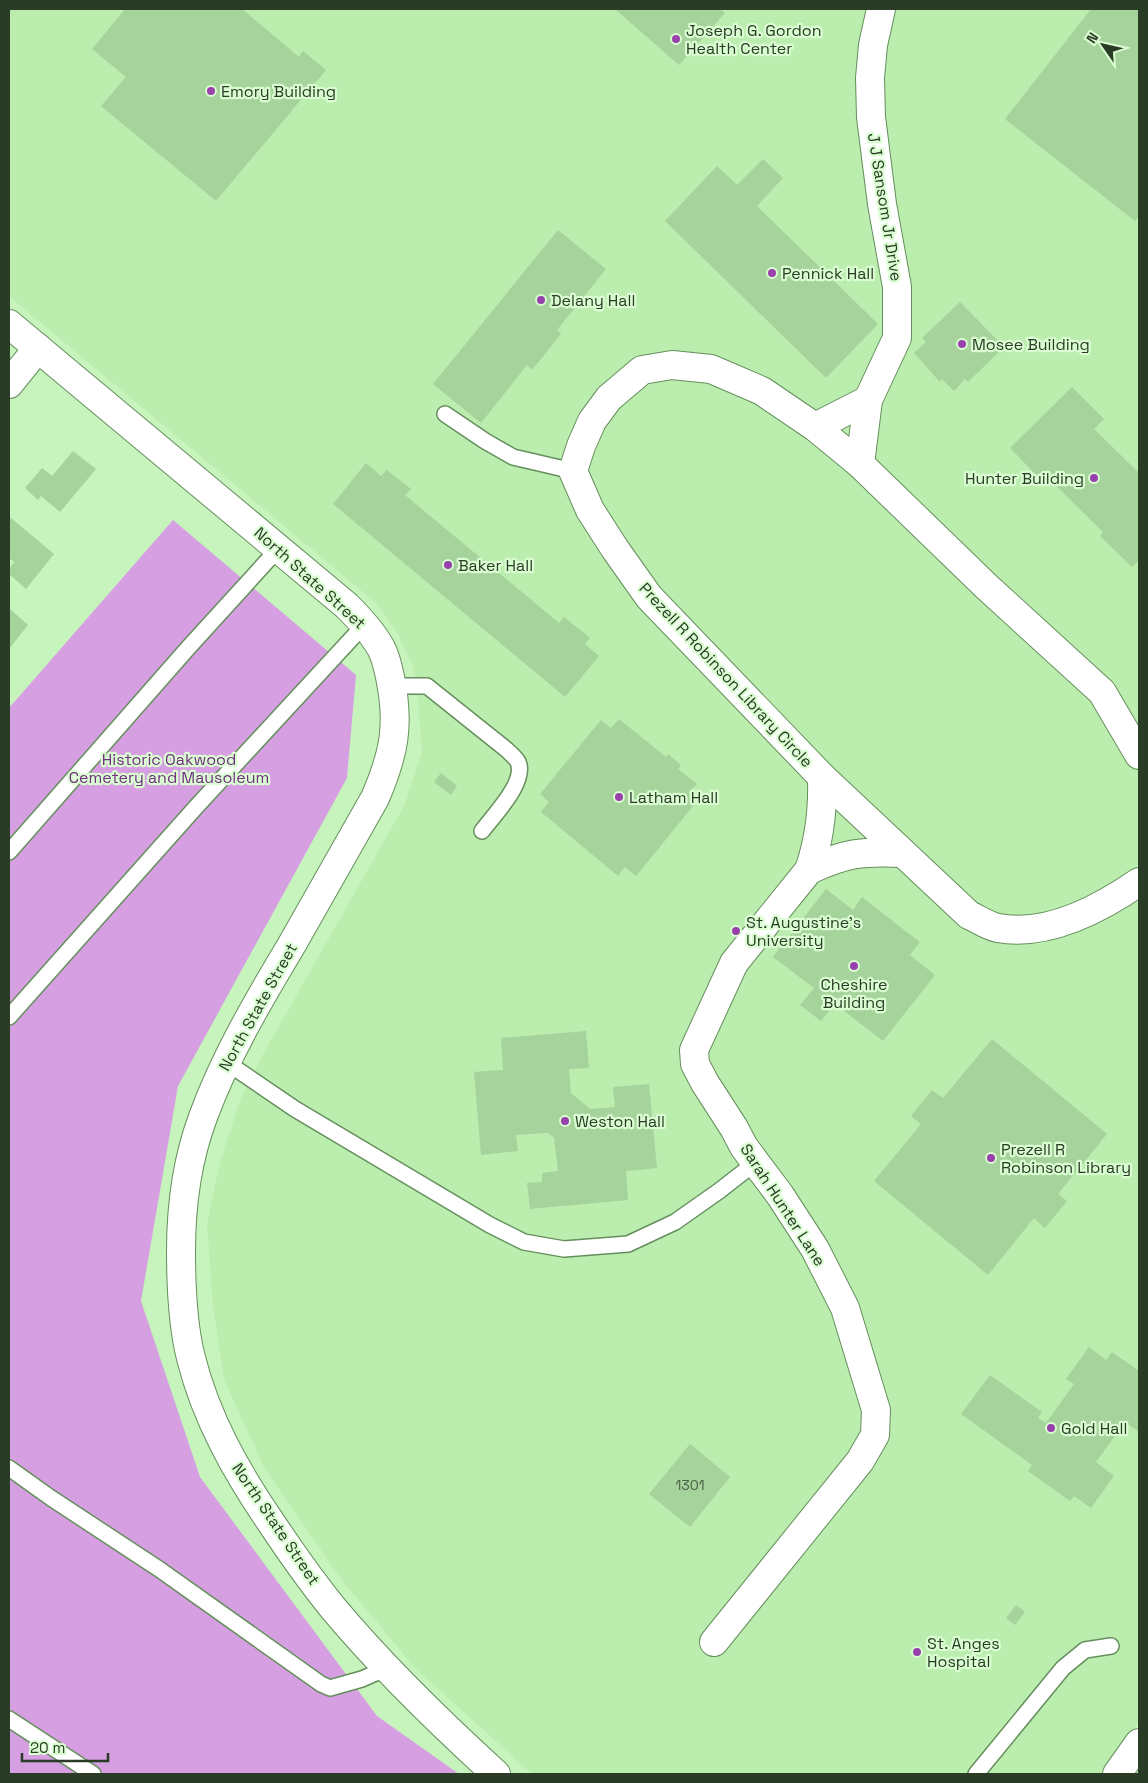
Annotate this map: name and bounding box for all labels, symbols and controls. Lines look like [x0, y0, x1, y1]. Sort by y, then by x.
place label: Joseph G. Gordon Health Center [686, 20, 821, 59]
north arrow [1078, 20, 1128, 70]
text: N [1082, 29, 1102, 47]
marker: Joseph G. Gordon Health Center [670, 33, 682, 45]
place label: Emory Building [221, 81, 336, 102]
marker: Emory Building [205, 85, 217, 97]
street label: J J Sansom Jr Drive [863, 131, 907, 283]
place label: Pennick Hall [782, 263, 874, 284]
marker: Pennick Hall [766, 267, 778, 279]
place label: Delany Hall [551, 290, 635, 311]
marker: Delany Hall [535, 294, 547, 306]
place label: Mosee Building [972, 334, 1090, 355]
marker: Mosee Building [956, 338, 968, 350]
place label: Hunter Building [965, 468, 1084, 489]
marker: Hunter Building [1088, 472, 1100, 484]
street label: North State Street [250, 522, 370, 634]
place label: Baker Hall [458, 555, 533, 576]
marker: Baker Hall [442, 559, 454, 571]
street label: Prezell R Robinson Library Circle [635, 578, 817, 772]
park label: Historic Oakwood Cemetery and Mausoleum [69, 749, 269, 788]
place label: Latham Hall [629, 787, 718, 808]
marker: Latham Hall [613, 791, 625, 803]
place label: St. Augustine's University [746, 912, 861, 951]
marker: St. Augustine's University [730, 925, 742, 937]
street label: North State Street [214, 939, 302, 1075]
marker: Cheshire Building [848, 960, 860, 972]
place label: Cheshire Building [821, 974, 887, 1013]
place label: Weston Hall [575, 1111, 665, 1132]
marker: Weston Hall [559, 1115, 571, 1127]
place label: Prezell R Robinson Library [1001, 1139, 1131, 1178]
street label: Sarah Hunter Lane [736, 1140, 830, 1270]
marker: Prezell R Robinson Library [985, 1152, 997, 1164]
place label: Gold Hall [1061, 1418, 1127, 1439]
marker: Gold Hall [1045, 1422, 1057, 1434]
street label: North State Street [227, 1459, 325, 1589]
house number: 1301 [675, 1476, 705, 1494]
place label: St. Anges Hospital [927, 1633, 1000, 1672]
marker: St. Anges Hospital [911, 1646, 923, 1658]
scale bar [22, 1730, 109, 1762]
text: 20 m [30, 1738, 65, 1757]

